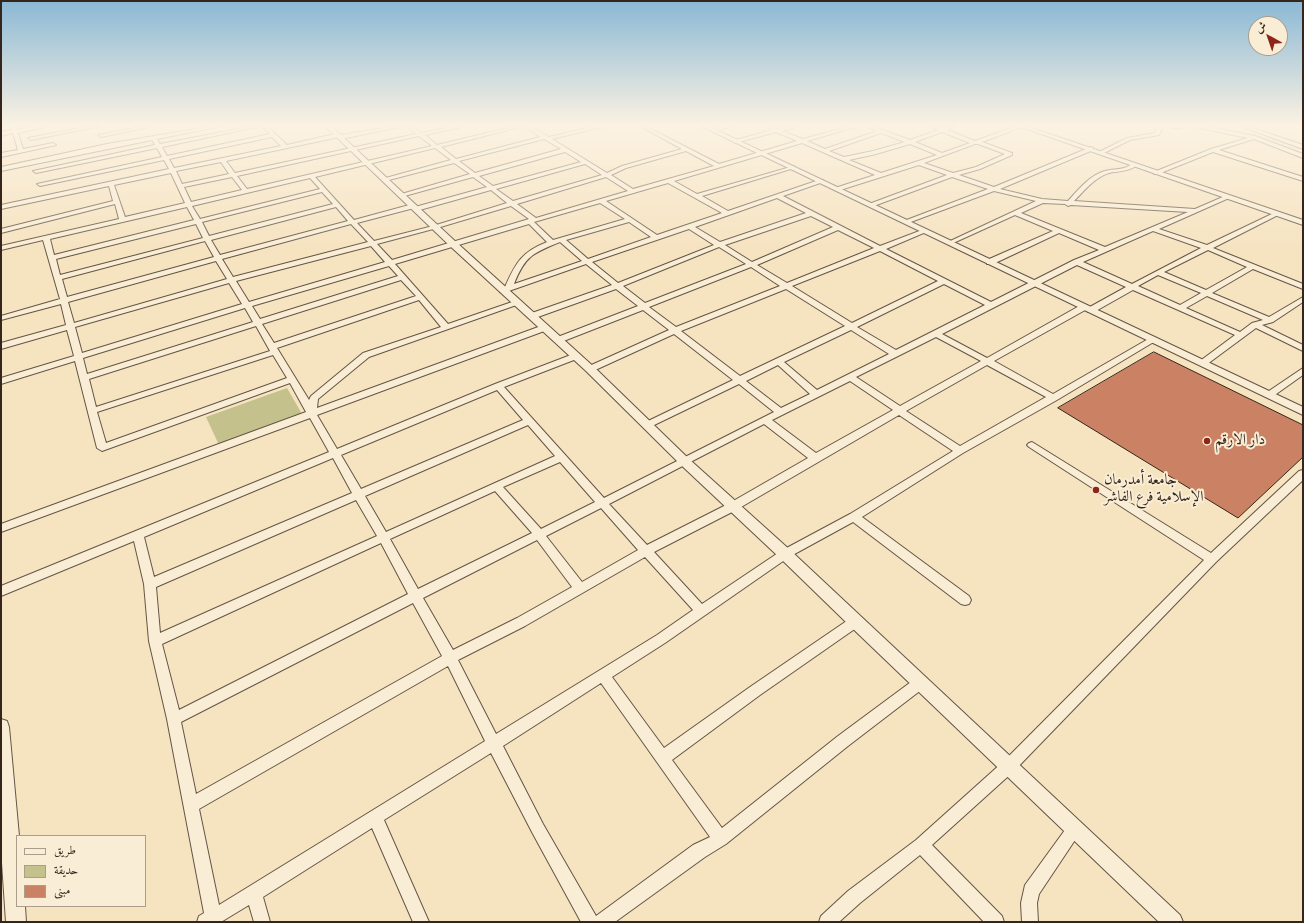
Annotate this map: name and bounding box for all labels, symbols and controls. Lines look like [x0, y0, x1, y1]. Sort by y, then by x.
north arrow [1248, 16, 1288, 56]
text: ش [1252, 19, 1270, 36]
place label: دار الارقم [1215, 432, 1265, 450]
marker: دار الارقم [1202, 436, 1212, 446]
place label: جامعة أمدرمان الإسلامية فرع الفاشر [1104, 472, 1203, 507]
marker: جامعة أمدرمان الإسلامية فرع الفاشر [1091, 485, 1101, 495]
legend [16, 835, 146, 907]
text: طريق [54, 843, 76, 858]
text: حديقة [54, 863, 78, 878]
text: مبنى [54, 883, 70, 898]

